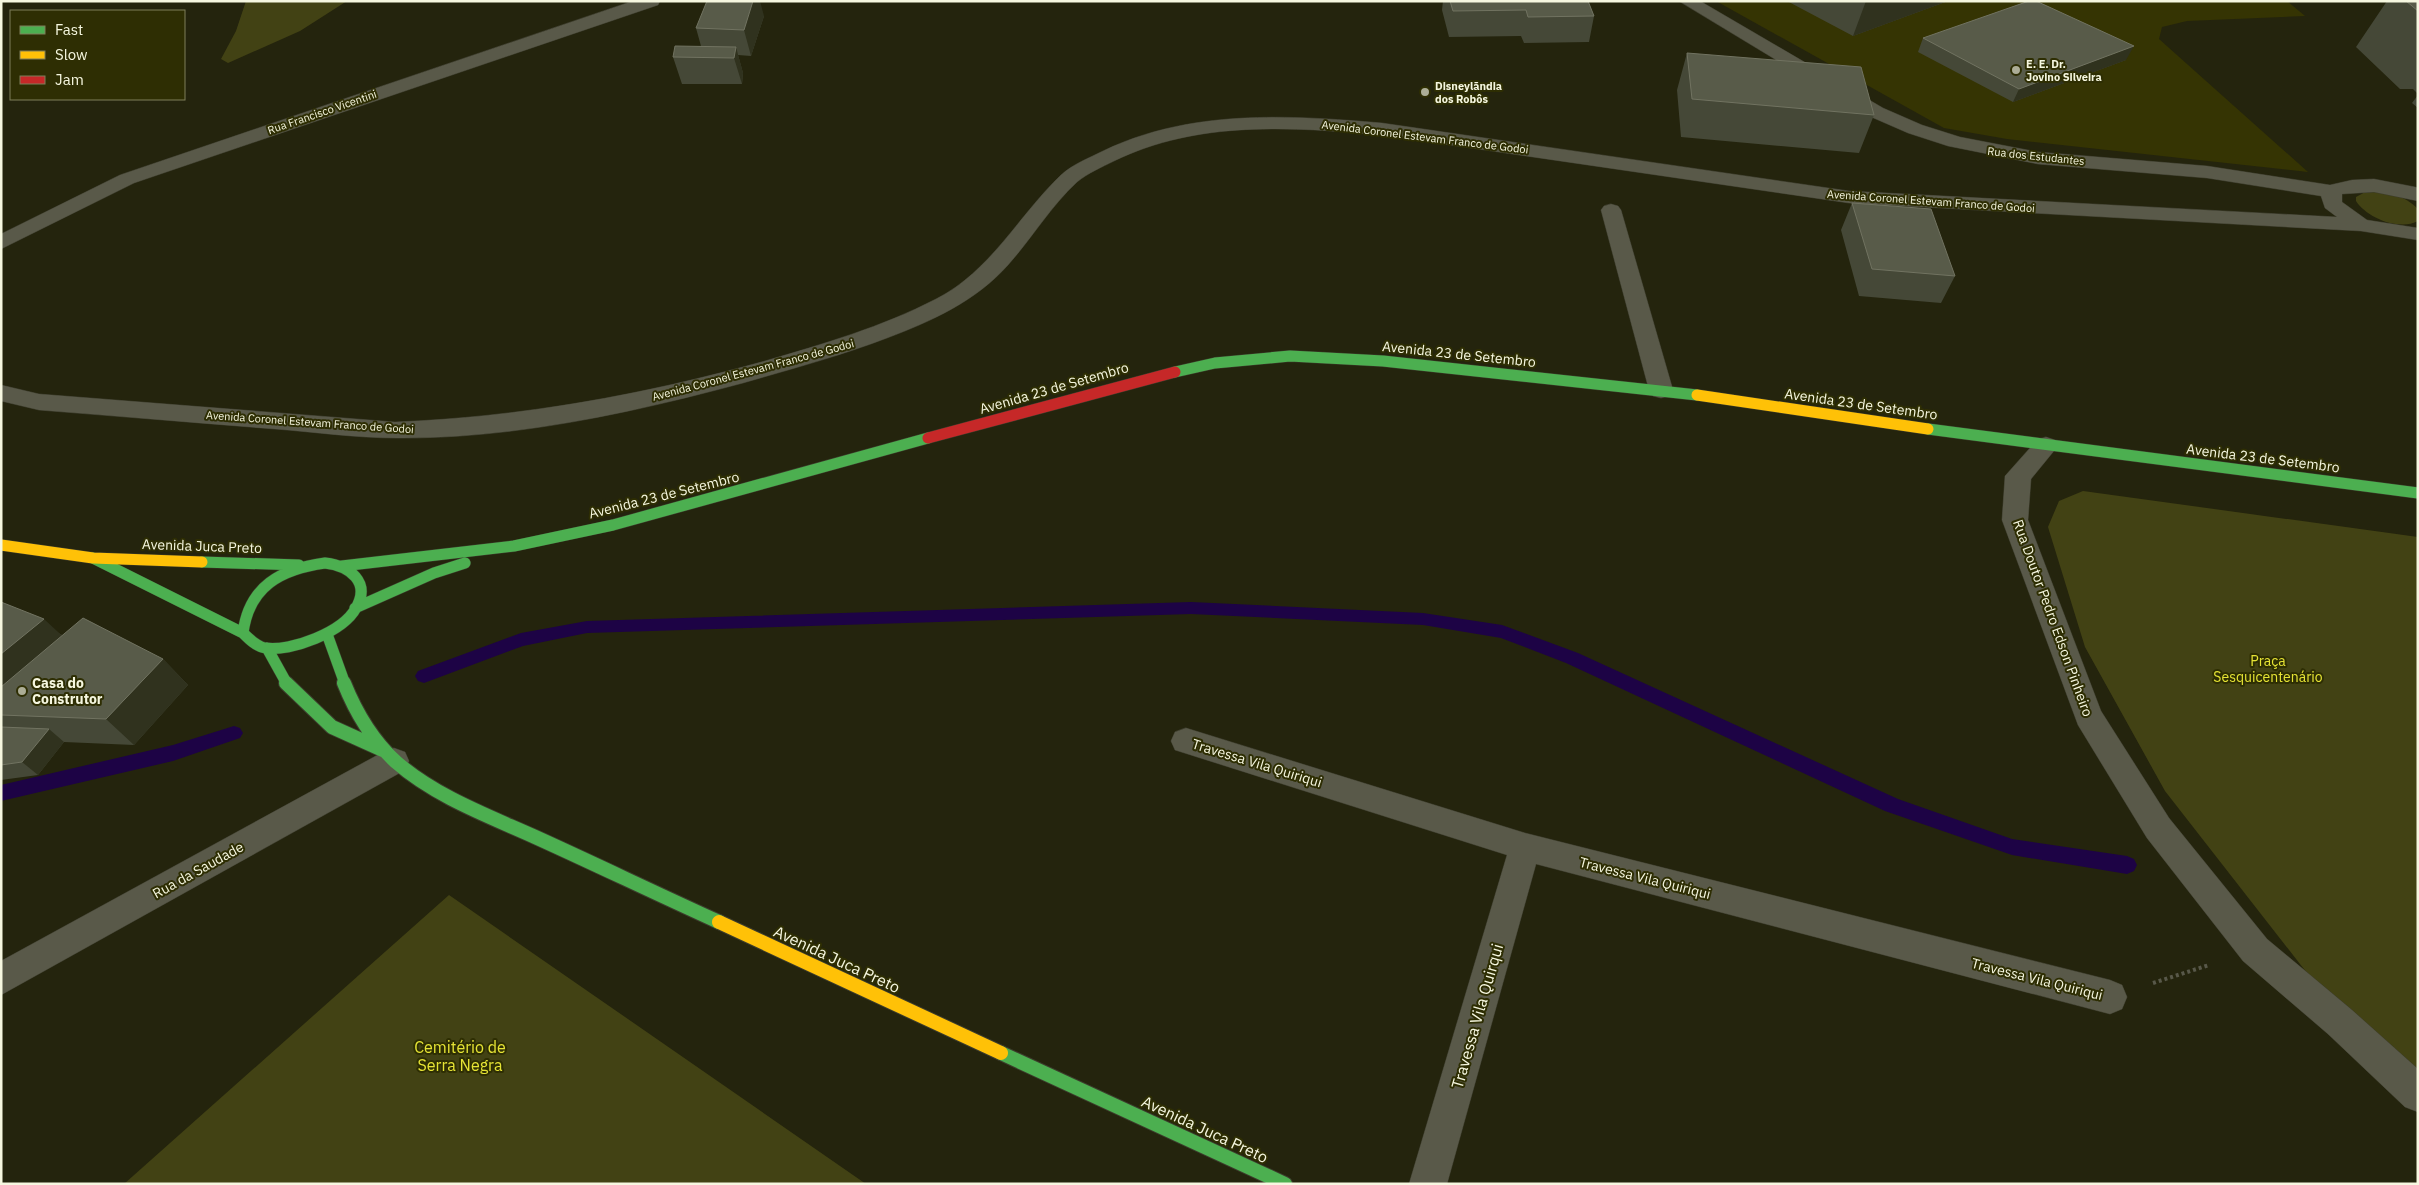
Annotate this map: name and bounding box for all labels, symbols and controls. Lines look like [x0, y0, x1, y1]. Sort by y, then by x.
legend [10, 10, 185, 100]
text: Fast [55, 20, 83, 39]
text: Slow [55, 45, 88, 64]
place label: E. E. Dr. Jovino Silveira [2026, 57, 2102, 84]
marker: E. E. Dr. Jovino Silveira [2010, 64, 2022, 76]
text: Jam [55, 70, 84, 89]
place label: Disneylãndia dos Robôs [1435, 79, 1502, 106]
marker: Disneylãndia dos Robôs [1419, 86, 1431, 98]
street label: Rua Francisco Vicentini [266, 87, 378, 137]
street label: Avenida Coronel Estevam Franco de Godoi [1321, 117, 1529, 157]
street label: Rua dos Estudantes [1987, 144, 2085, 168]
street label: Avenida Coronel Estevam Franco de Godoi [1827, 187, 2035, 215]
street label: Avenida Coronel Estevam Franco de Godoi [651, 336, 855, 404]
street label: Avenida 23 de Setembro [1381, 337, 1537, 371]
street label: Avenida 23 de Setembro [977, 358, 1131, 418]
street label: Avenida 23 de Setembro [1783, 384, 1939, 424]
street label: Avenida Coronel Estevam Franco de Godoi [206, 408, 414, 436]
street label: Avenida 23 de Setembro [2185, 440, 2341, 476]
street label: Avenida 23 de Setembro [587, 468, 741, 522]
street label: Rua Doutor Pedro Edson Pinheiro [2009, 517, 2097, 719]
street label: Avenida Juca Preto [142, 535, 263, 557]
park label: Praça Sesquicentenário [2213, 652, 2323, 686]
place label: Casa do Construtor [32, 674, 103, 708]
marker: Casa do Construtor [16, 685, 28, 697]
street label: Travessa Vila Quiriqui [1190, 735, 1324, 791]
street label: Rua da Saudade [149, 837, 247, 902]
street label: Travessa Vila Quiriqui [1577, 853, 1713, 903]
street label: Avenida Juca Preto [771, 921, 904, 997]
street label: Travessa Vila Quirqui [1447, 941, 1507, 1091]
street label: Travessa Vila Quiriqui [1969, 954, 2105, 1004]
park label: Cemitério de Serra Negra [414, 1037, 506, 1075]
street label: Avenida Juca Preto [1139, 1091, 1272, 1167]

